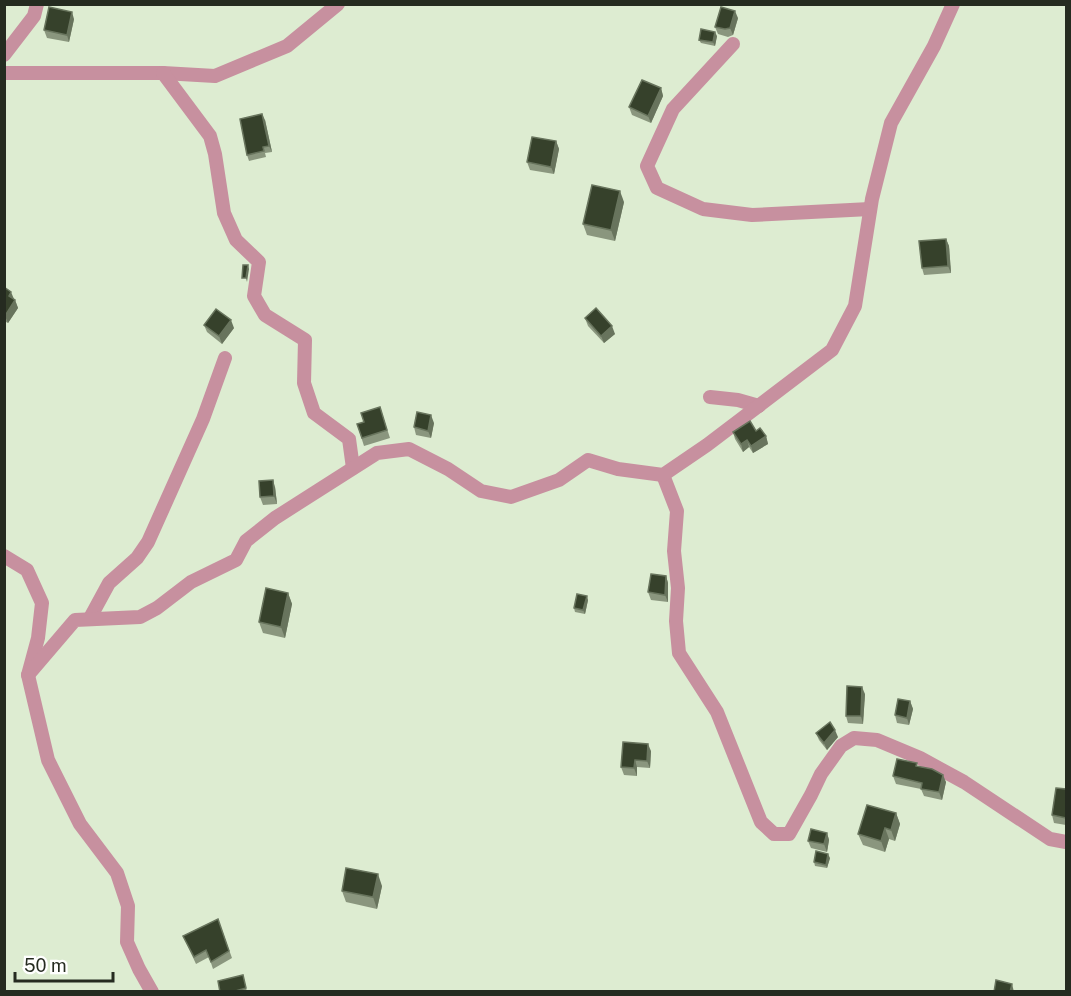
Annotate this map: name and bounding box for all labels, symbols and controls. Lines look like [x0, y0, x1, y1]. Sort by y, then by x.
scale bar [15, 945, 112, 983]
text: 50 m [24, 955, 67, 976]

